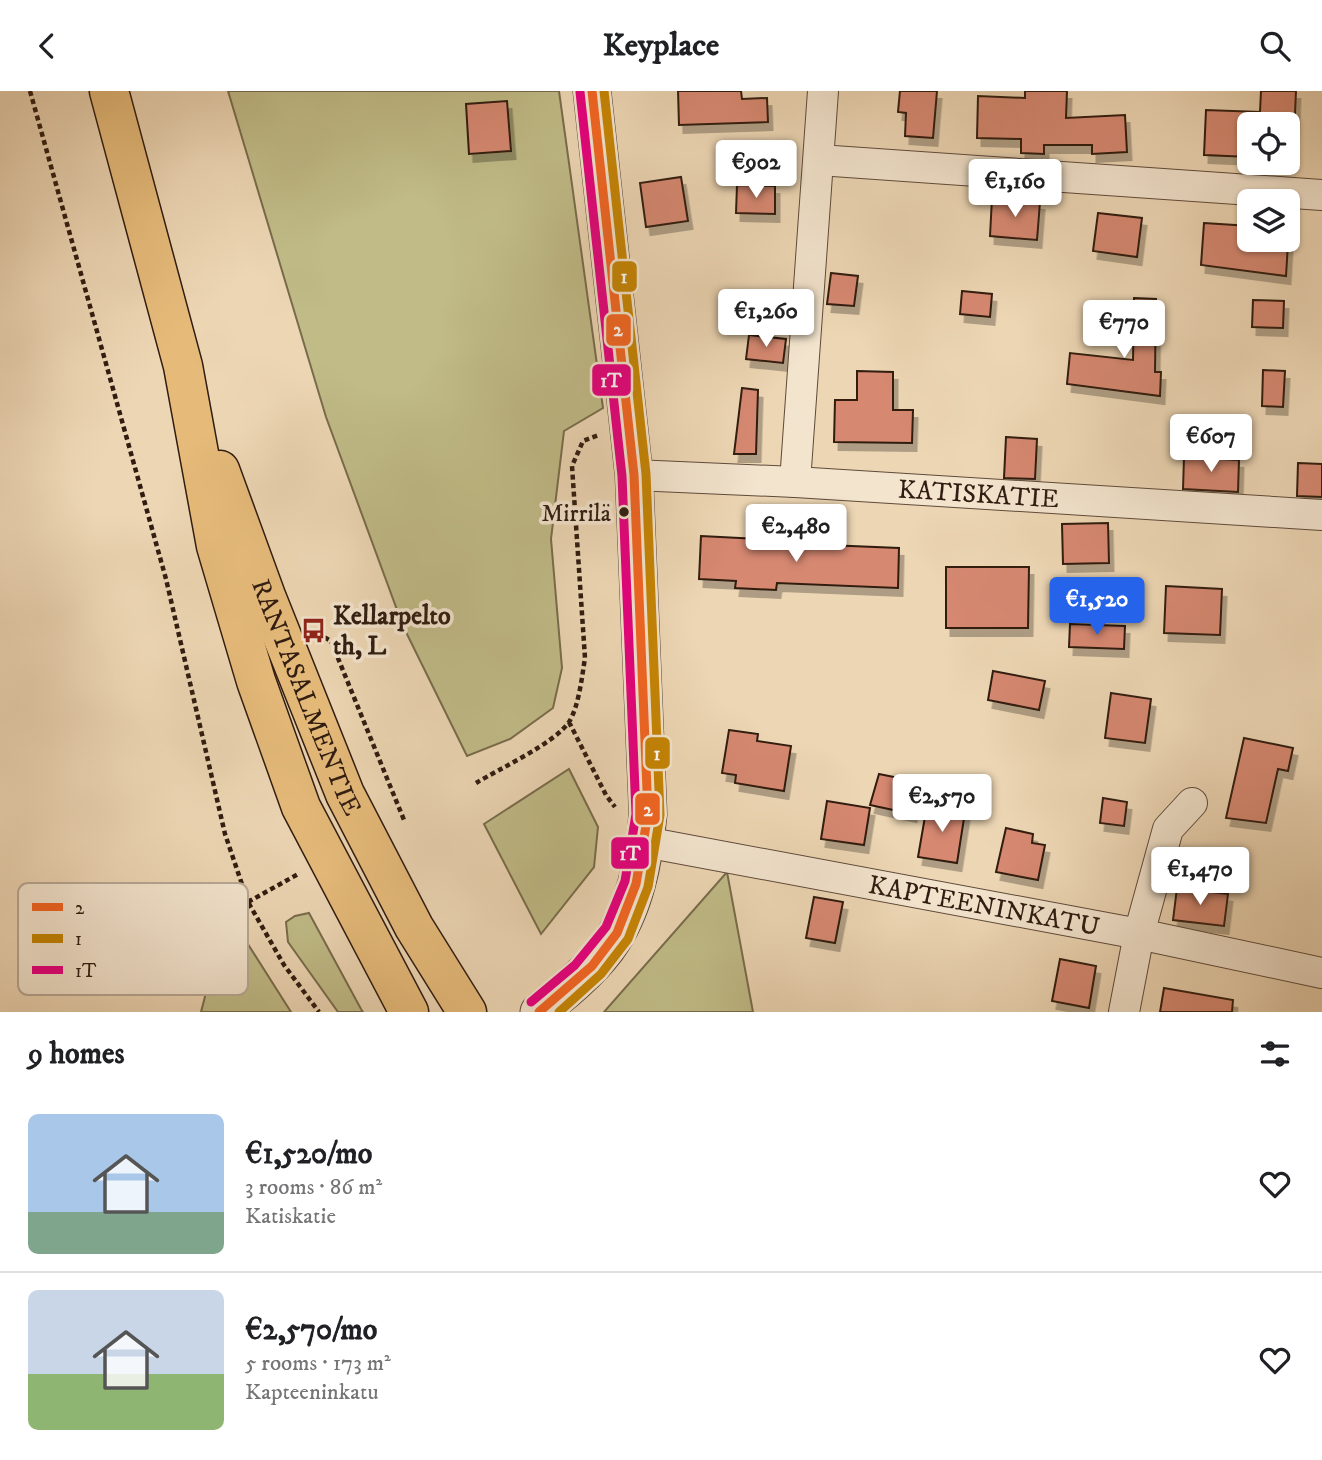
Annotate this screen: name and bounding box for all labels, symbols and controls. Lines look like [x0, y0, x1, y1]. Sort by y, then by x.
text: Keyplace [603, 26, 719, 66]
icon: back [28, 27, 66, 65]
icon: search [1256, 27, 1294, 65]
map controls [1237, 112, 1300, 252]
button: locate [1237, 112, 1300, 175]
pin: €902 [715, 141, 797, 200]
text: €902 [732, 148, 780, 177]
pin: €1,160 [958, 159, 1072, 219]
text: €1,160 [985, 167, 1045, 196]
button: layers [1237, 189, 1300, 252]
line badge: 1 [611, 260, 638, 293]
text: 1 [621, 266, 628, 289]
pin: €1,260 [709, 289, 823, 349]
text: €1,260 [734, 297, 798, 326]
pin: €770 [1083, 301, 1165, 360]
text: €770 [1099, 308, 1149, 337]
line badge: 2 [605, 313, 632, 347]
text: 2 [613, 319, 623, 342]
line badge: 1T [591, 363, 632, 397]
text: 1T [600, 370, 622, 393]
pin: €607 [1170, 415, 1252, 474]
text: €607 [1186, 422, 1236, 451]
street label: KATISKATIE [897, 473, 1060, 516]
place label: Mirrilä [541, 499, 612, 529]
marker: Mirrilä [617, 505, 631, 519]
pin: €2,480 [739, 505, 853, 564]
text: €2,480 [762, 512, 830, 541]
street label: RANTASALMENTIE [243, 575, 368, 822]
pin: €1,520 [1040, 577, 1154, 637]
text: €1,520 [1066, 585, 1128, 614]
place label: Kellarpelto th, L [333, 600, 451, 663]
bus stop icon: Kellarpelto th, L [299, 616, 327, 644]
line badge: 1 [644, 736, 671, 770]
text: 1 [654, 743, 661, 766]
pin: €2,570 [885, 775, 999, 834]
text: €2,570 [909, 782, 975, 811]
line badge: 2 [634, 792, 661, 826]
text: 2 [643, 799, 653, 822]
line badge: 1T [610, 836, 650, 870]
text: 1T [619, 843, 641, 866]
pin: €1,470 [1143, 847, 1257, 907]
text: €1,470 [1167, 855, 1233, 884]
street label: KAPTEENINKATU [866, 869, 1102, 944]
legend [18, 883, 248, 995]
text: 2 [75, 897, 85, 920]
text: 1 [75, 928, 82, 951]
text: 1T [75, 960, 97, 983]
icon: filters [1256, 1035, 1294, 1073]
text: 9 homes [28, 1036, 125, 1073]
text: €1,520/mo [245, 1136, 372, 1173]
icon: home [84, 1142, 168, 1226]
icon: heart [1256, 1165, 1294, 1203]
text: 3 rooms · 86 m² [245, 1173, 382, 1202]
text: Katiskatie [245, 1202, 336, 1231]
text: €2,570/mo [245, 1312, 377, 1349]
icon: home [84, 1318, 168, 1402]
icon: heart [1256, 1341, 1294, 1379]
text: 5 rooms · 173 m² [245, 1349, 391, 1378]
text: Kapteeninkatu [245, 1378, 379, 1407]

